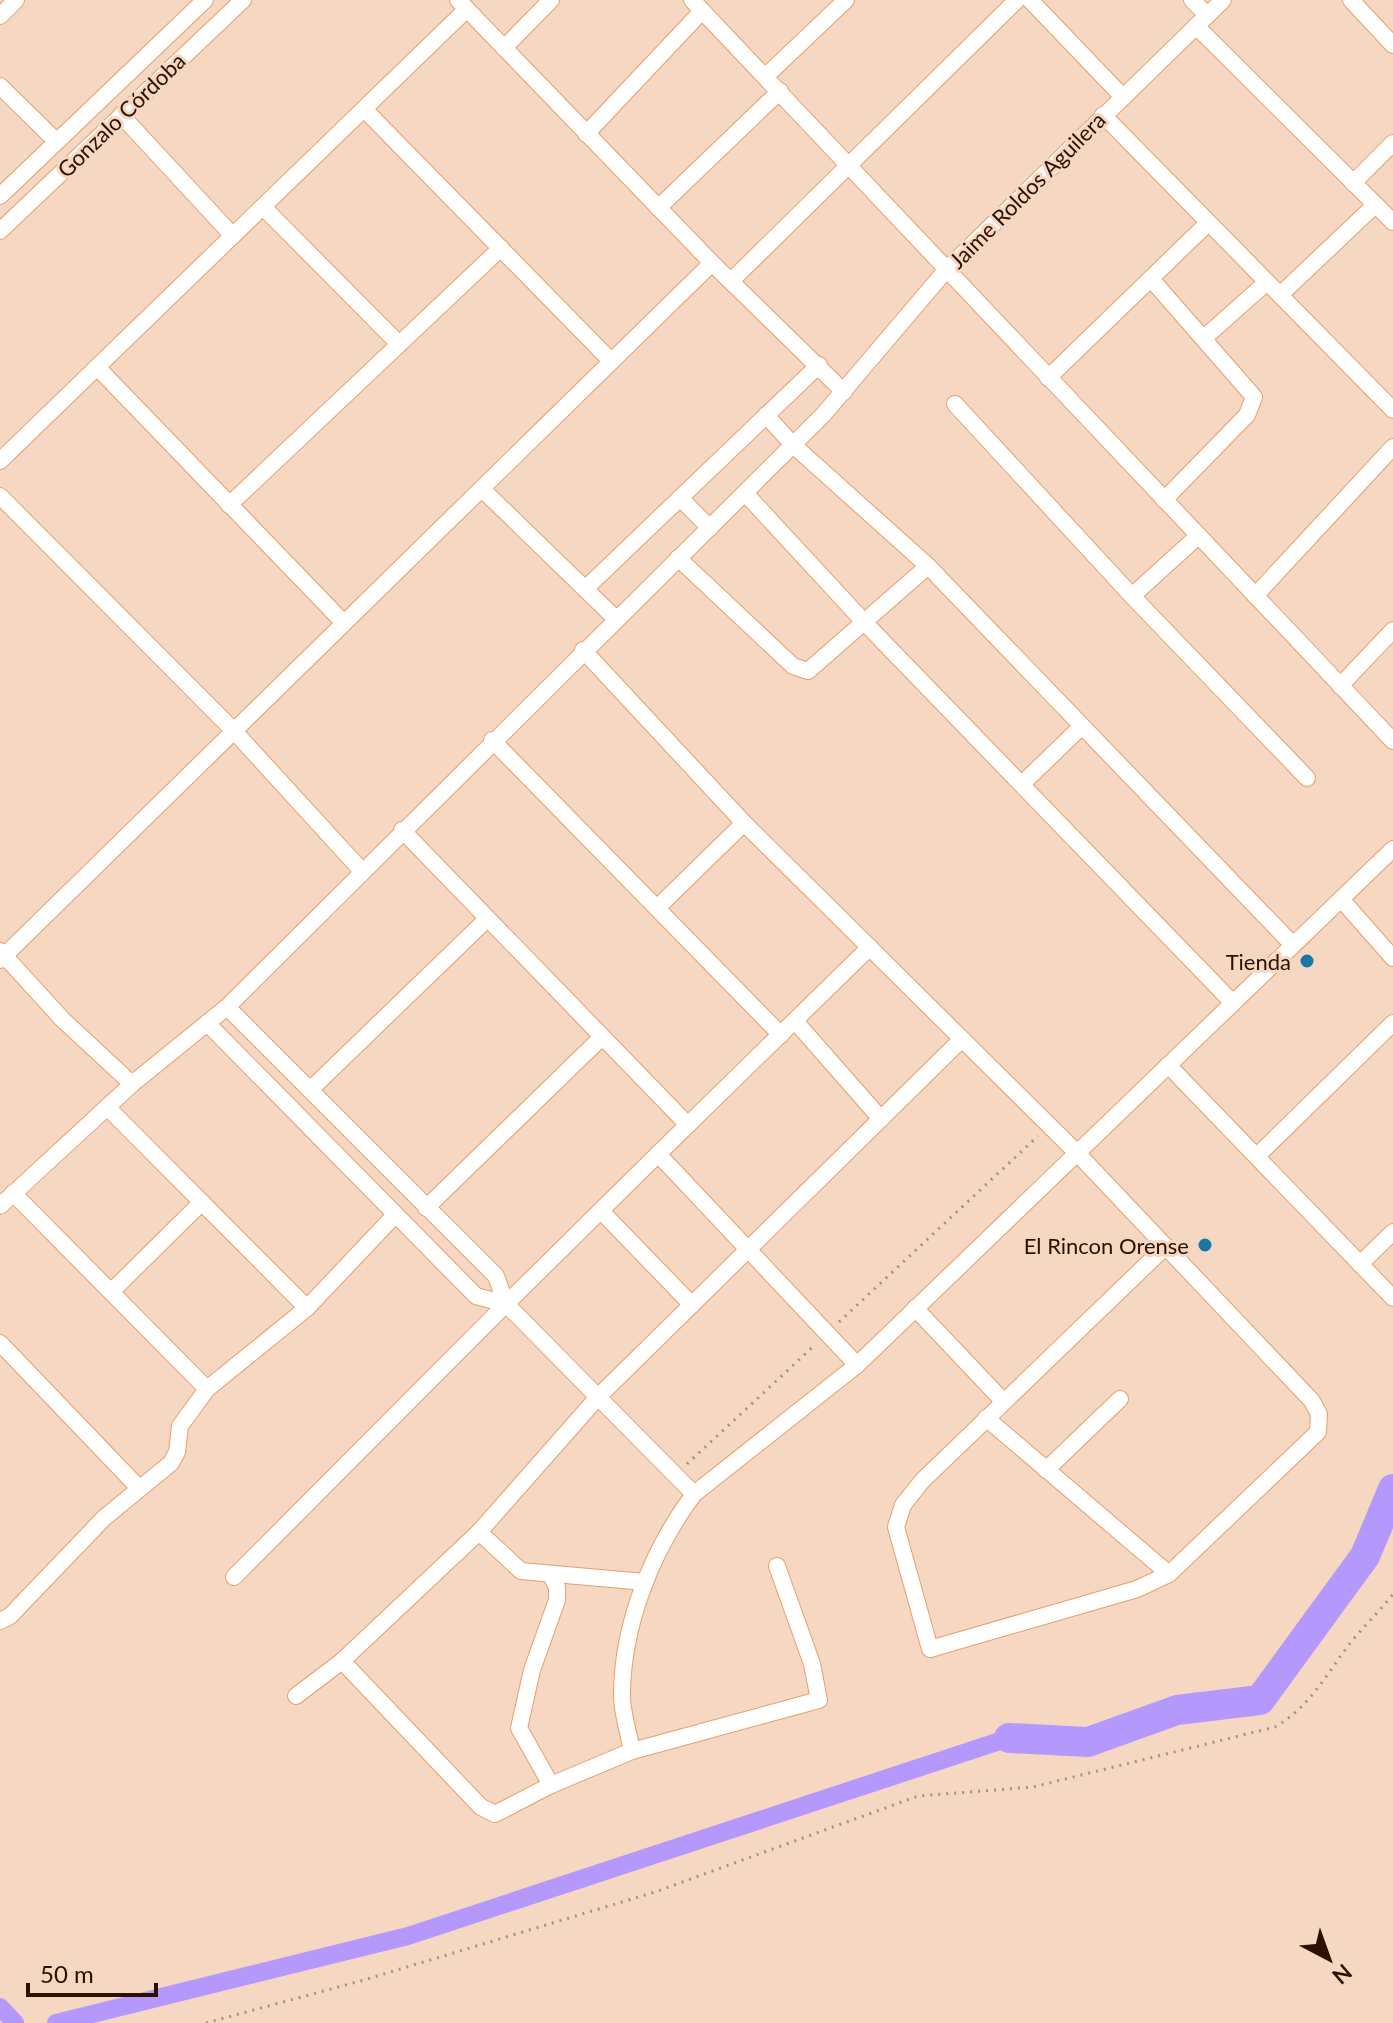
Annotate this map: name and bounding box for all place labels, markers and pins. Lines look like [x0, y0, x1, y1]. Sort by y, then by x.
place label: Tienda [1226, 948, 1291, 975]
marker: Tienda [1298, 952, 1316, 970]
place label: El Rincon Orense [1024, 1232, 1189, 1259]
marker: El Rincon Orense [1196, 1236, 1214, 1254]

